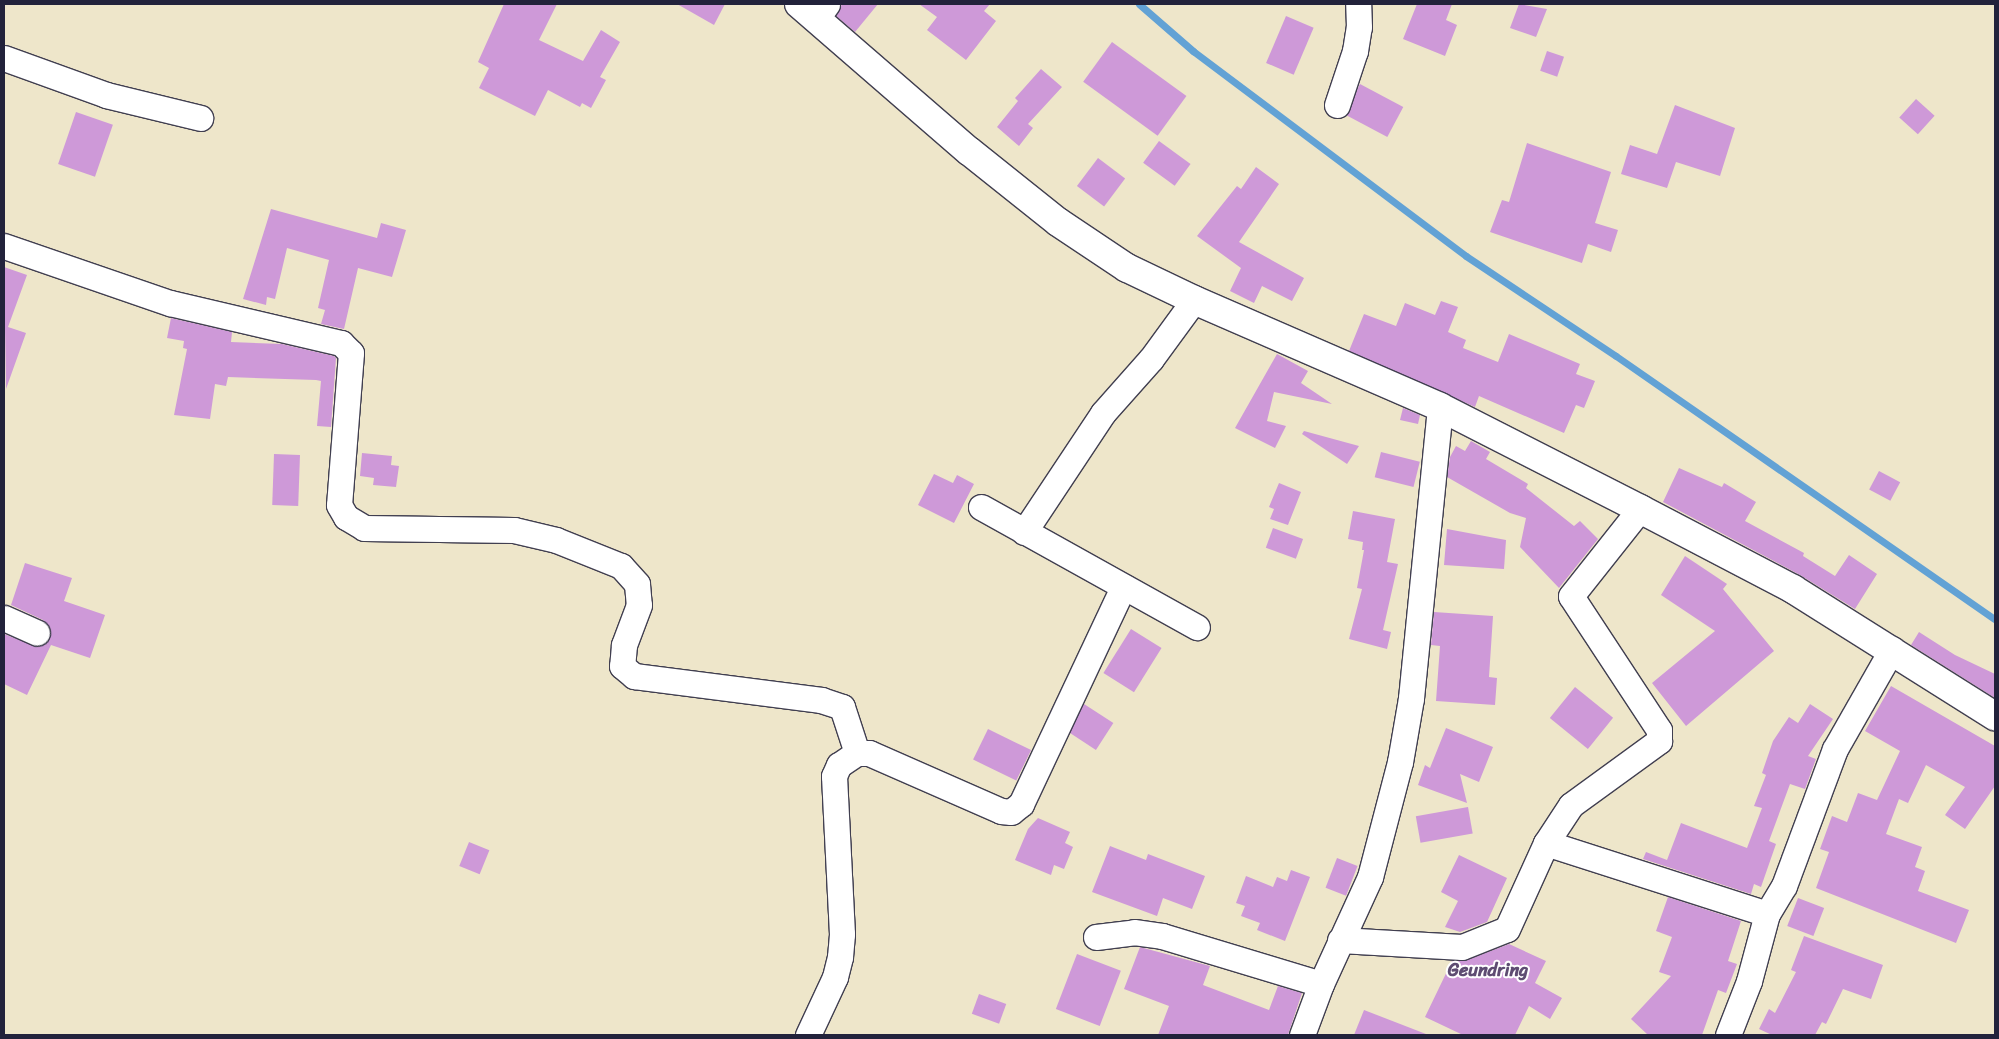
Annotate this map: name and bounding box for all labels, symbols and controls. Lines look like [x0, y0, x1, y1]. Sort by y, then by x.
district label: Geundring [1448, 959, 1528, 981]

